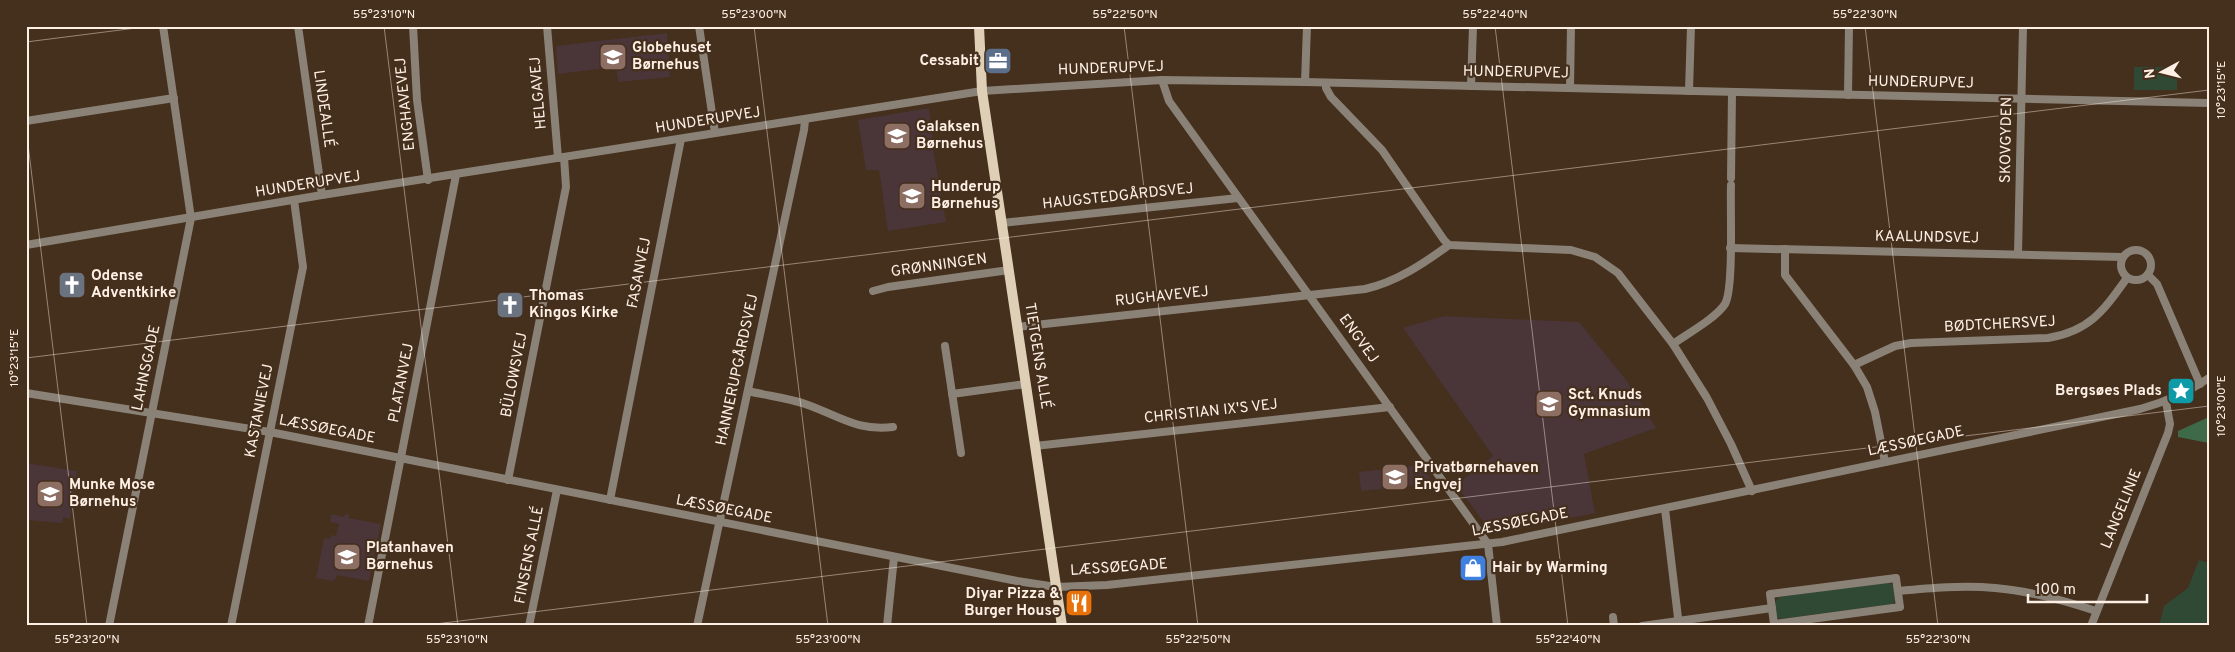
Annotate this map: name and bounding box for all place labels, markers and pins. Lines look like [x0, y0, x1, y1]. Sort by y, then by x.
place label: Globehuset Børnehus [632, 39, 711, 75]
school or university icon: Globehuset Børnehus [598, 42, 628, 72]
office icon: Cessabit [983, 46, 1013, 76]
place label: Cessabit [919, 52, 979, 71]
place label: Galaksen Børnehus [916, 118, 983, 154]
school or university icon: Galaksen Børnehus [882, 121, 912, 151]
place label: Hunderup Børnehus [931, 178, 1001, 214]
school or university icon: Hunderup Børnehus [897, 181, 927, 211]
place label: Odense Adventkirke [91, 267, 176, 303]
church icon: Odense Adventkirke [57, 270, 87, 300]
place label: Thomas Kingos Kirke [529, 287, 618, 323]
church icon: Thomas Kingos Kirke [495, 290, 525, 320]
place icon: Bergsøes Plads [2166, 376, 2196, 406]
place label: Bergsøes Plads [2055, 382, 2162, 401]
place label: Sct. Knuds Gymnasium [1568, 386, 1651, 422]
school or university icon: Sct. Knuds Gymnasium [1534, 389, 1564, 419]
place label: Privatbørnehaven Engvej [1414, 459, 1539, 495]
school or university icon: Privatbørnehaven Engvej [1380, 462, 1410, 492]
place label: Munke Mose Børnehus [69, 476, 155, 512]
school or university icon: Munke Mose Børnehus [35, 479, 65, 509]
place label: Platanhaven Børnehus [366, 539, 454, 575]
school or university icon: Platanhaven Børnehus [332, 542, 362, 572]
shop icon: Hair by Warming [1458, 553, 1488, 583]
place label: Hair by Warming [1492, 559, 1608, 578]
place label: Diyar Pizza & Burger House [964, 585, 1060, 621]
restaurant icon: Diyar Pizza & Burger House [1064, 588, 1094, 618]

